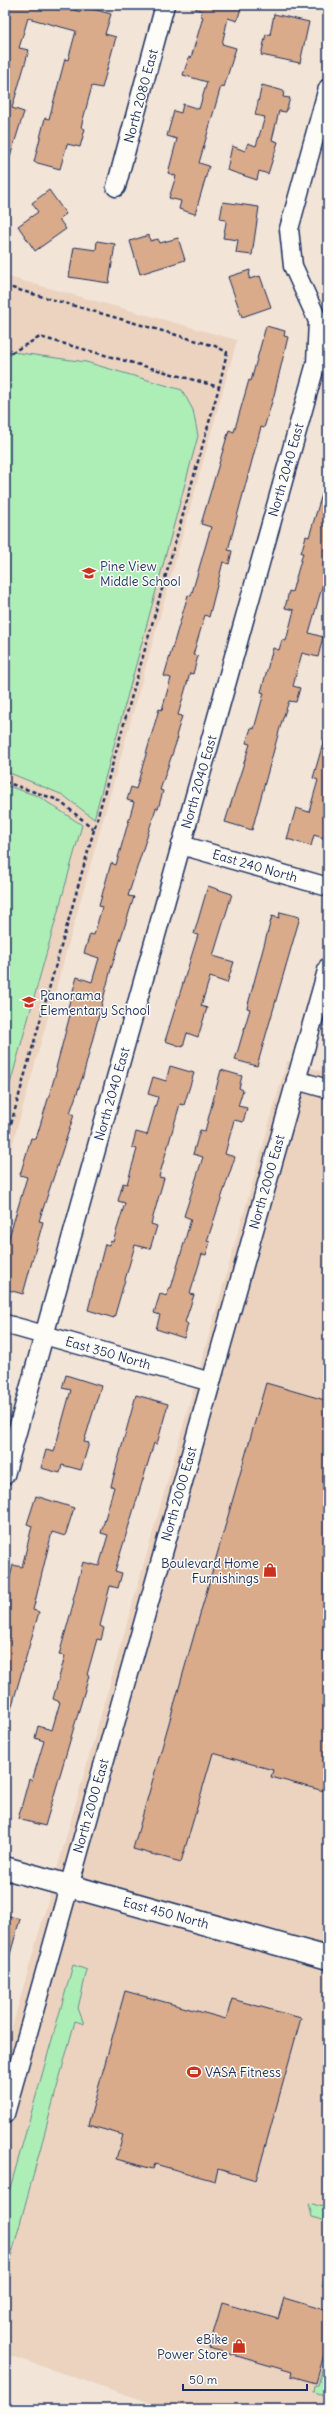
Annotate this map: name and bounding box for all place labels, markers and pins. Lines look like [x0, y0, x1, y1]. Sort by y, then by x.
place label: Pine View Middle School [100, 558, 181, 590]
school or university icon: Pine View Middle School [81, 565, 97, 581]
place label: Panorama Elementary School [40, 987, 150, 1019]
school or university icon: Panorama Elementary School [21, 994, 37, 1010]
place label: Boulevard Home Furnishings [161, 1555, 259, 1587]
shop icon: Boulevard Home Furnishings [262, 1562, 278, 1578]
sports icon: VASA Fitness [186, 2064, 202, 2080]
place label: VASA Fitness [205, 2064, 281, 2081]
place label: eBike Power Store [157, 2331, 228, 2363]
shop icon: eBike Power Store [231, 2338, 247, 2354]

